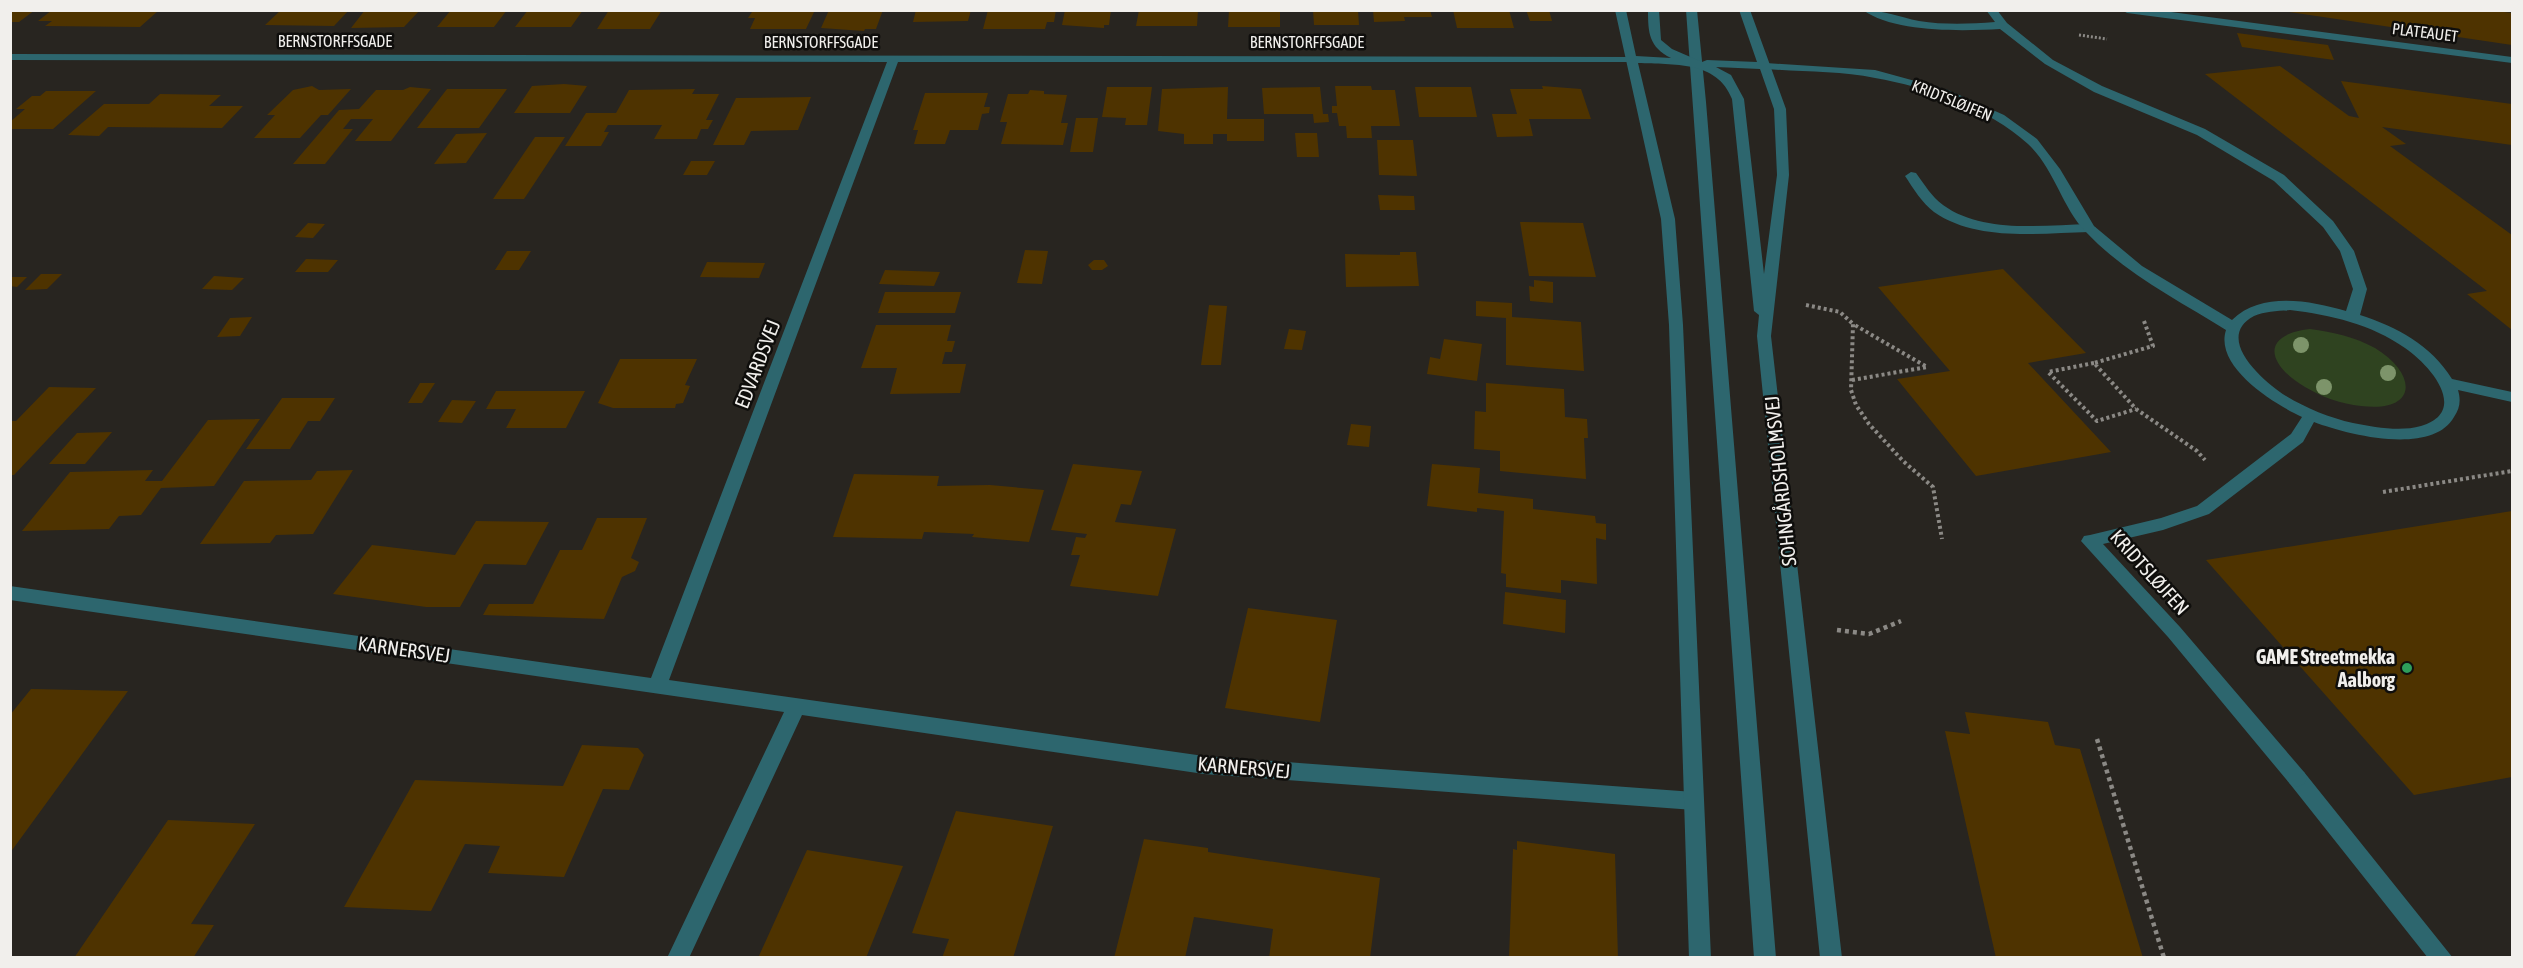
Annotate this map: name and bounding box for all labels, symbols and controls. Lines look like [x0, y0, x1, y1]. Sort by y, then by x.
street label: PLATEAUET [2391, 19, 2459, 45]
street label: BERNSTORFFSGADE [278, 32, 392, 50]
street label: BERNSTORFFSGADE [764, 33, 878, 51]
street label: BERNSTORFFSGADE [1250, 33, 1364, 51]
street label: KRIDTSLØJFEN [1909, 76, 1995, 124]
street label: EDVARDSVEJ [730, 316, 784, 412]
street label: SOHNGÅRDSHOLMSVEJ [1760, 395, 1800, 567]
street label: KRIDTSLØJFEN [2106, 525, 2194, 619]
street label: KARNERSVEJ [356, 631, 452, 667]
place label: GAME Streetmekka Aalborg [2256, 645, 2395, 691]
marker: GAME Streetmekka Aalborg [2400, 661, 2414, 675]
street label: KARNERSVEJ [1197, 751, 1291, 783]

